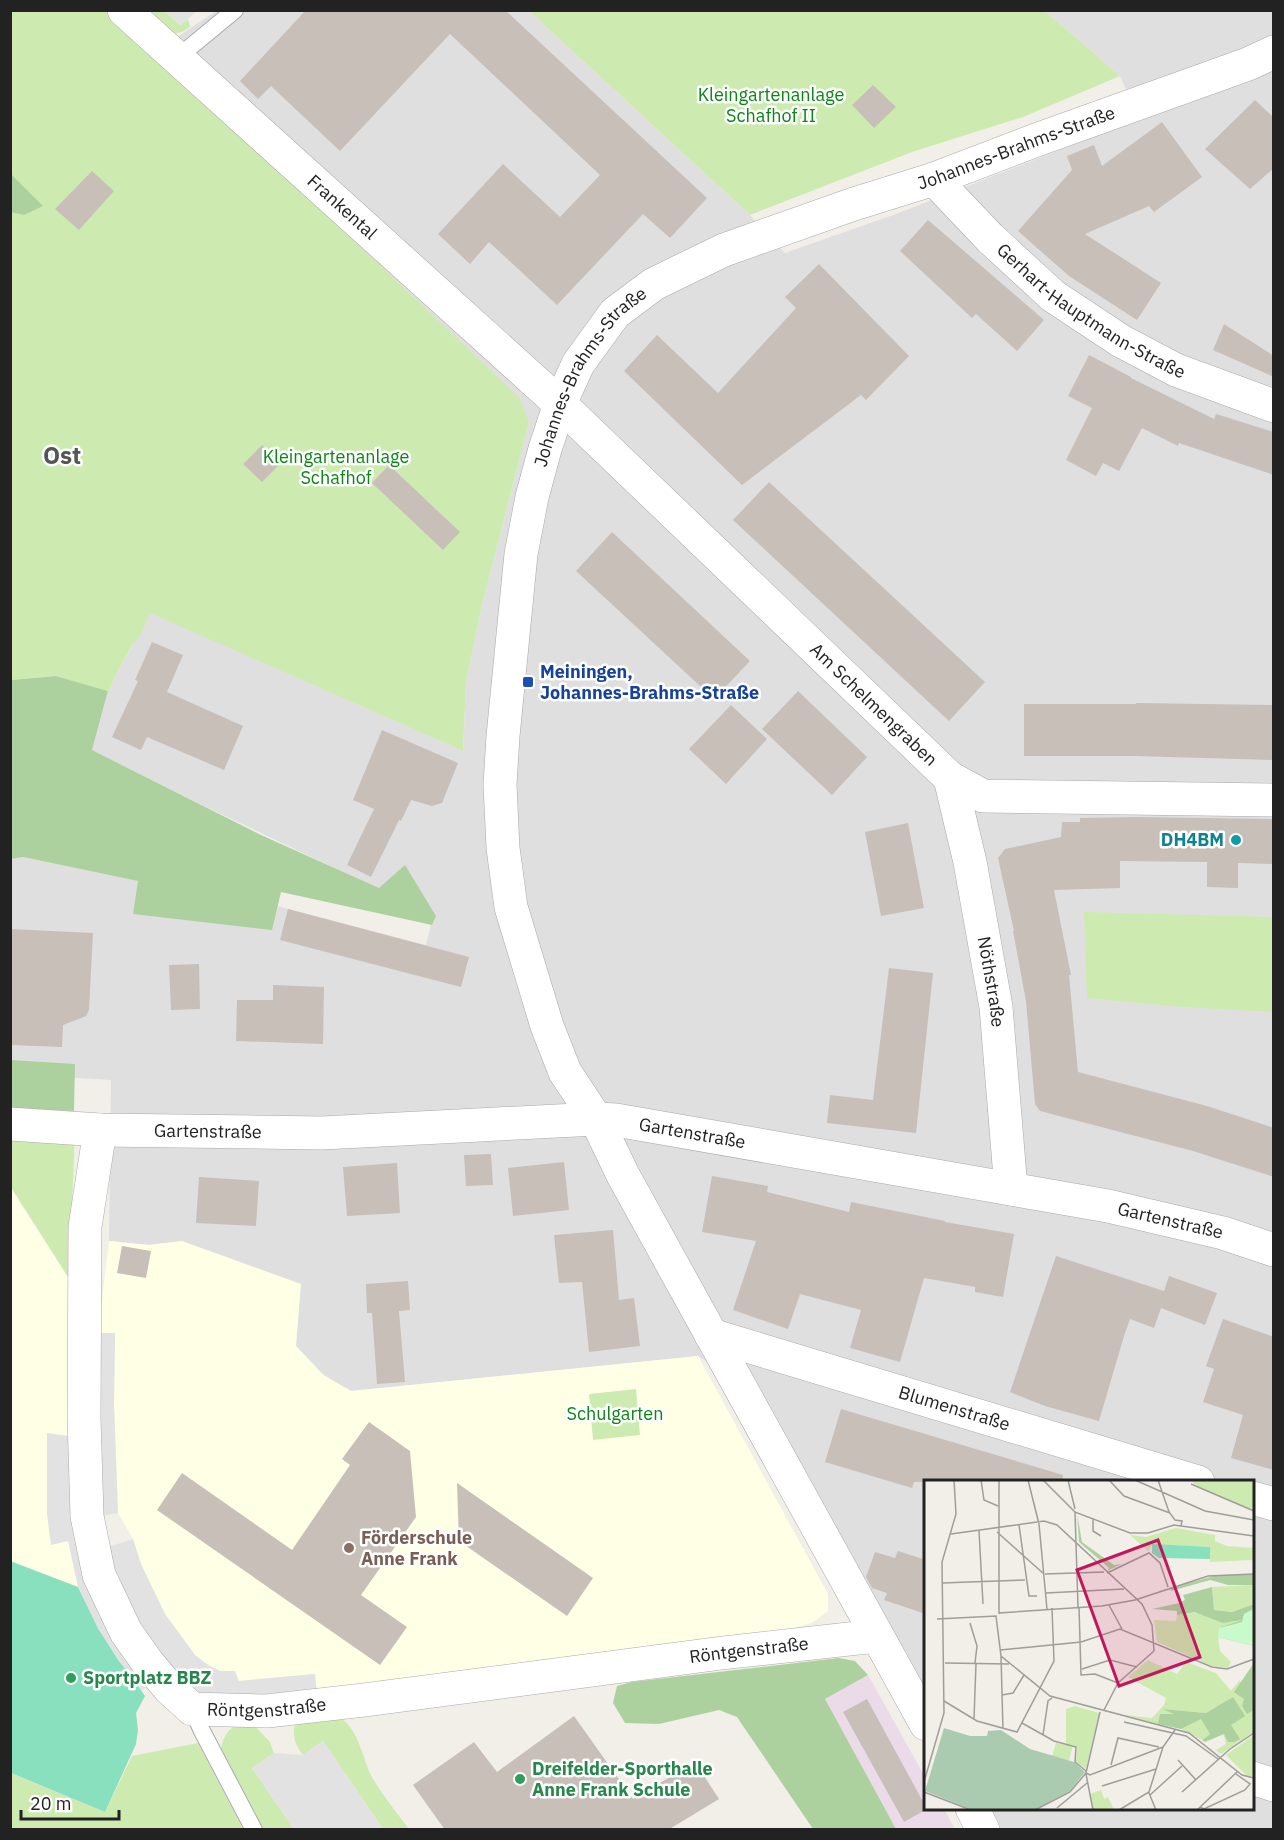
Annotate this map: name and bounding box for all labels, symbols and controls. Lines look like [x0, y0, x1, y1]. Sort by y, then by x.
park label: Kleingartenanlage Schafhof II [698, 83, 844, 127]
street label: Johannes-Brahms-Straße [915, 101, 1118, 194]
street label: Frankental [303, 169, 382, 244]
street label: Gerhart-Hauptmann-Straße [992, 238, 1189, 383]
street label: Johannes-Brahms-Straße [529, 281, 651, 469]
district label: Ost [43, 439, 81, 471]
park label: Kleingartenanlage Schafhof [263, 445, 409, 489]
street label: Am Schelmengraben [805, 638, 942, 771]
place label: Meiningen, Johannes-Brahms-Straße [540, 660, 759, 704]
marker: Meiningen, Johannes-Brahms-Straße [521, 675, 535, 689]
place label: DH4BM [1161, 828, 1224, 851]
marker: DH4BM [1229, 833, 1243, 847]
street label: Nöthstraße [973, 934, 1010, 1028]
street label: Gartenstraße [637, 1112, 747, 1153]
street label: Gartenstraße [154, 1119, 262, 1143]
street label: Gartenstraße [1115, 1197, 1226, 1244]
street label: Blumenstraße [896, 1380, 1013, 1436]
park label: Schulgarten [567, 1402, 663, 1425]
inset map [924, 1480, 1254, 1810]
place label: Förderschule Anne Frank [361, 1526, 472, 1570]
marker: Förderschule Anne Frank [342, 1541, 356, 1555]
street label: Röntgenstraße [688, 1632, 810, 1668]
place label: Sportplatz BBZ [83, 1666, 212, 1689]
marker: Sportplatz BBZ [64, 1671, 78, 1685]
street label: Röntgenstraße [207, 1692, 328, 1722]
place label: Dreifelder-Sporthalle Anne Frank Schule [532, 1757, 713, 1801]
marker: Dreifelder-Sporthalle Anne Frank Schule [513, 1772, 527, 1786]
scale bar [21, 1783, 118, 1821]
text: 20 m [30, 1792, 72, 1815]

